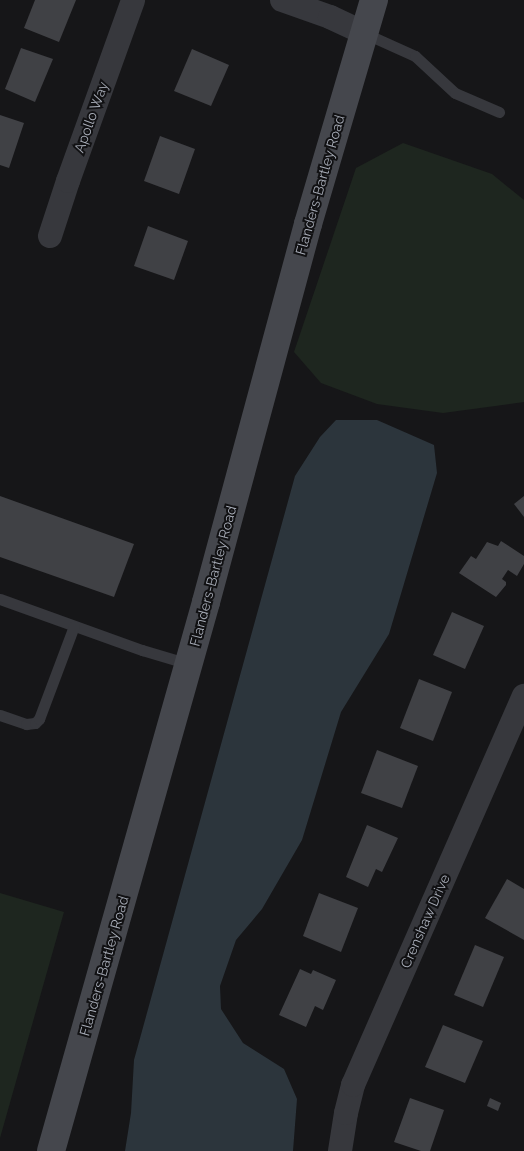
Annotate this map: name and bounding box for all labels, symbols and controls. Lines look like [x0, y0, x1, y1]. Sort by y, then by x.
street label: Apollo Way [70, 79, 112, 155]
street label: Flanders-Bartley Road [292, 113, 348, 257]
street label: Flanders-Bartley Road [186, 504, 240, 648]
street label: Crenshaw Drive [397, 871, 453, 971]
street label: Flanders-Bartley Road [76, 894, 132, 1038]

